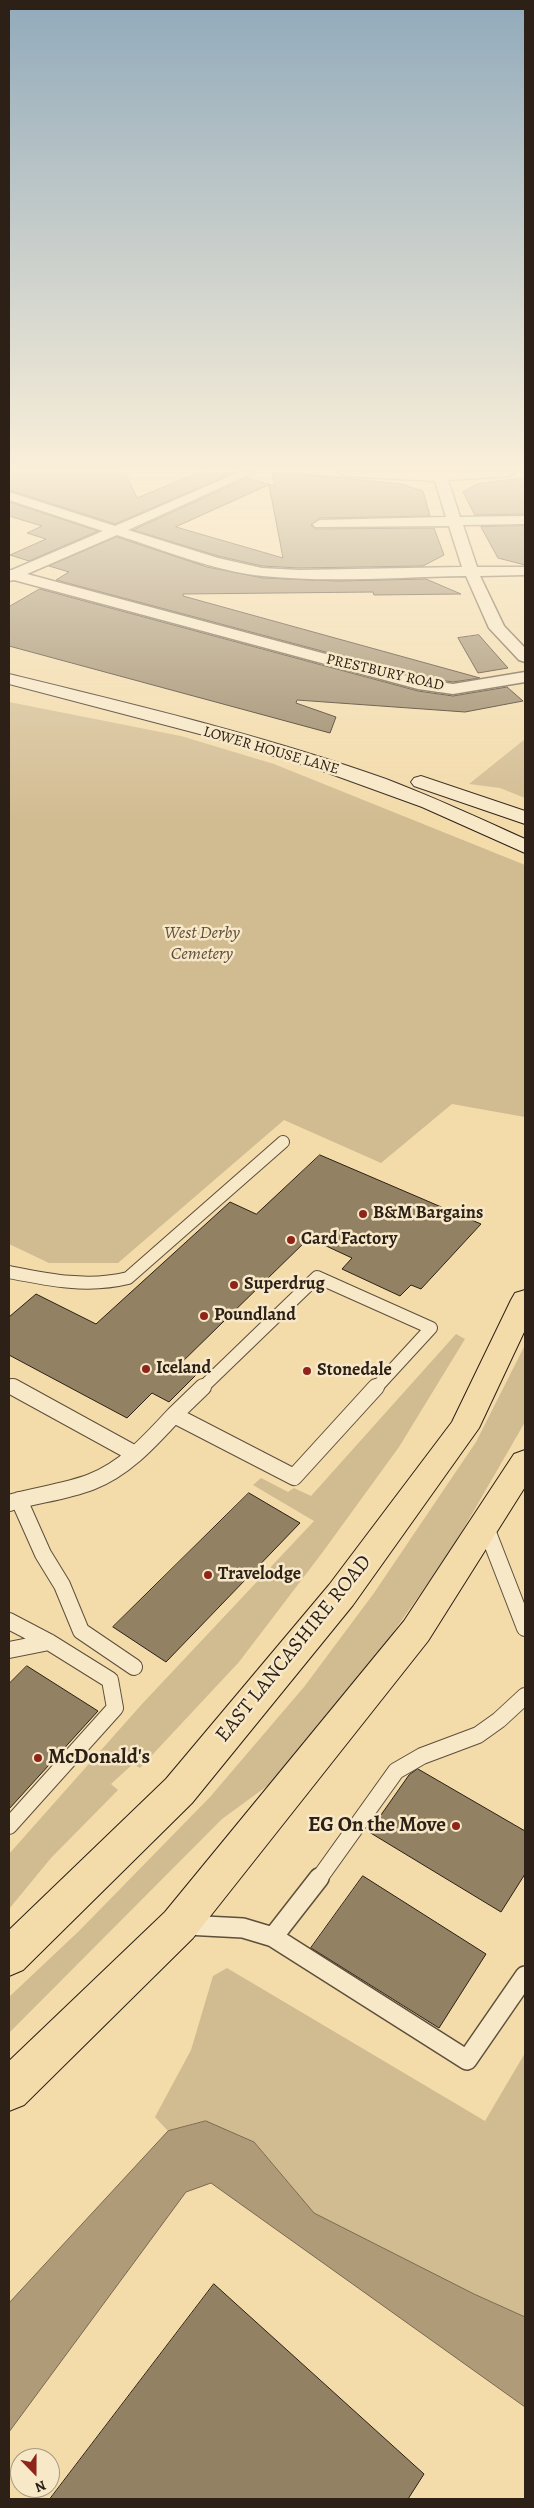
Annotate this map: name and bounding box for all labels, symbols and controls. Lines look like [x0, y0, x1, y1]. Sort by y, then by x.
street label: PRESTBURY ROAD [324, 651, 446, 695]
street label: LOWER HOUSE LANE [201, 723, 341, 779]
park label: West Derby Cemetery [164, 923, 240, 966]
place label: B&M Bargains [373, 1203, 483, 1225]
marker: B&M Bargains [357, 1208, 369, 1220]
place label: Card Factory [301, 1229, 397, 1251]
marker: Card Factory [285, 1234, 297, 1246]
place label: Superdrug [244, 1274, 325, 1296]
marker: Superdrug [228, 1279, 240, 1291]
place label: Poundland [214, 1305, 296, 1327]
marker: Poundland [198, 1310, 210, 1322]
place label: Iceland [156, 1358, 211, 1380]
place label: Stonedale [317, 1360, 392, 1382]
marker: Iceland [140, 1363, 152, 1375]
marker: Stonedale [301, 1365, 313, 1377]
street label: EAST LANCASHIRE ROAD [211, 1550, 377, 1748]
place label: Travelodge [218, 1564, 301, 1586]
marker: Travelodge [202, 1569, 214, 1581]
place label: McDonald's [48, 1745, 150, 1771]
marker: McDonald's [32, 1752, 44, 1764]
place label: EG On the Move [308, 1813, 446, 1839]
marker: EG On the Move [450, 1820, 462, 1832]
north arrow [10, 2448, 60, 2498]
text: N [32, 2476, 49, 2497]

